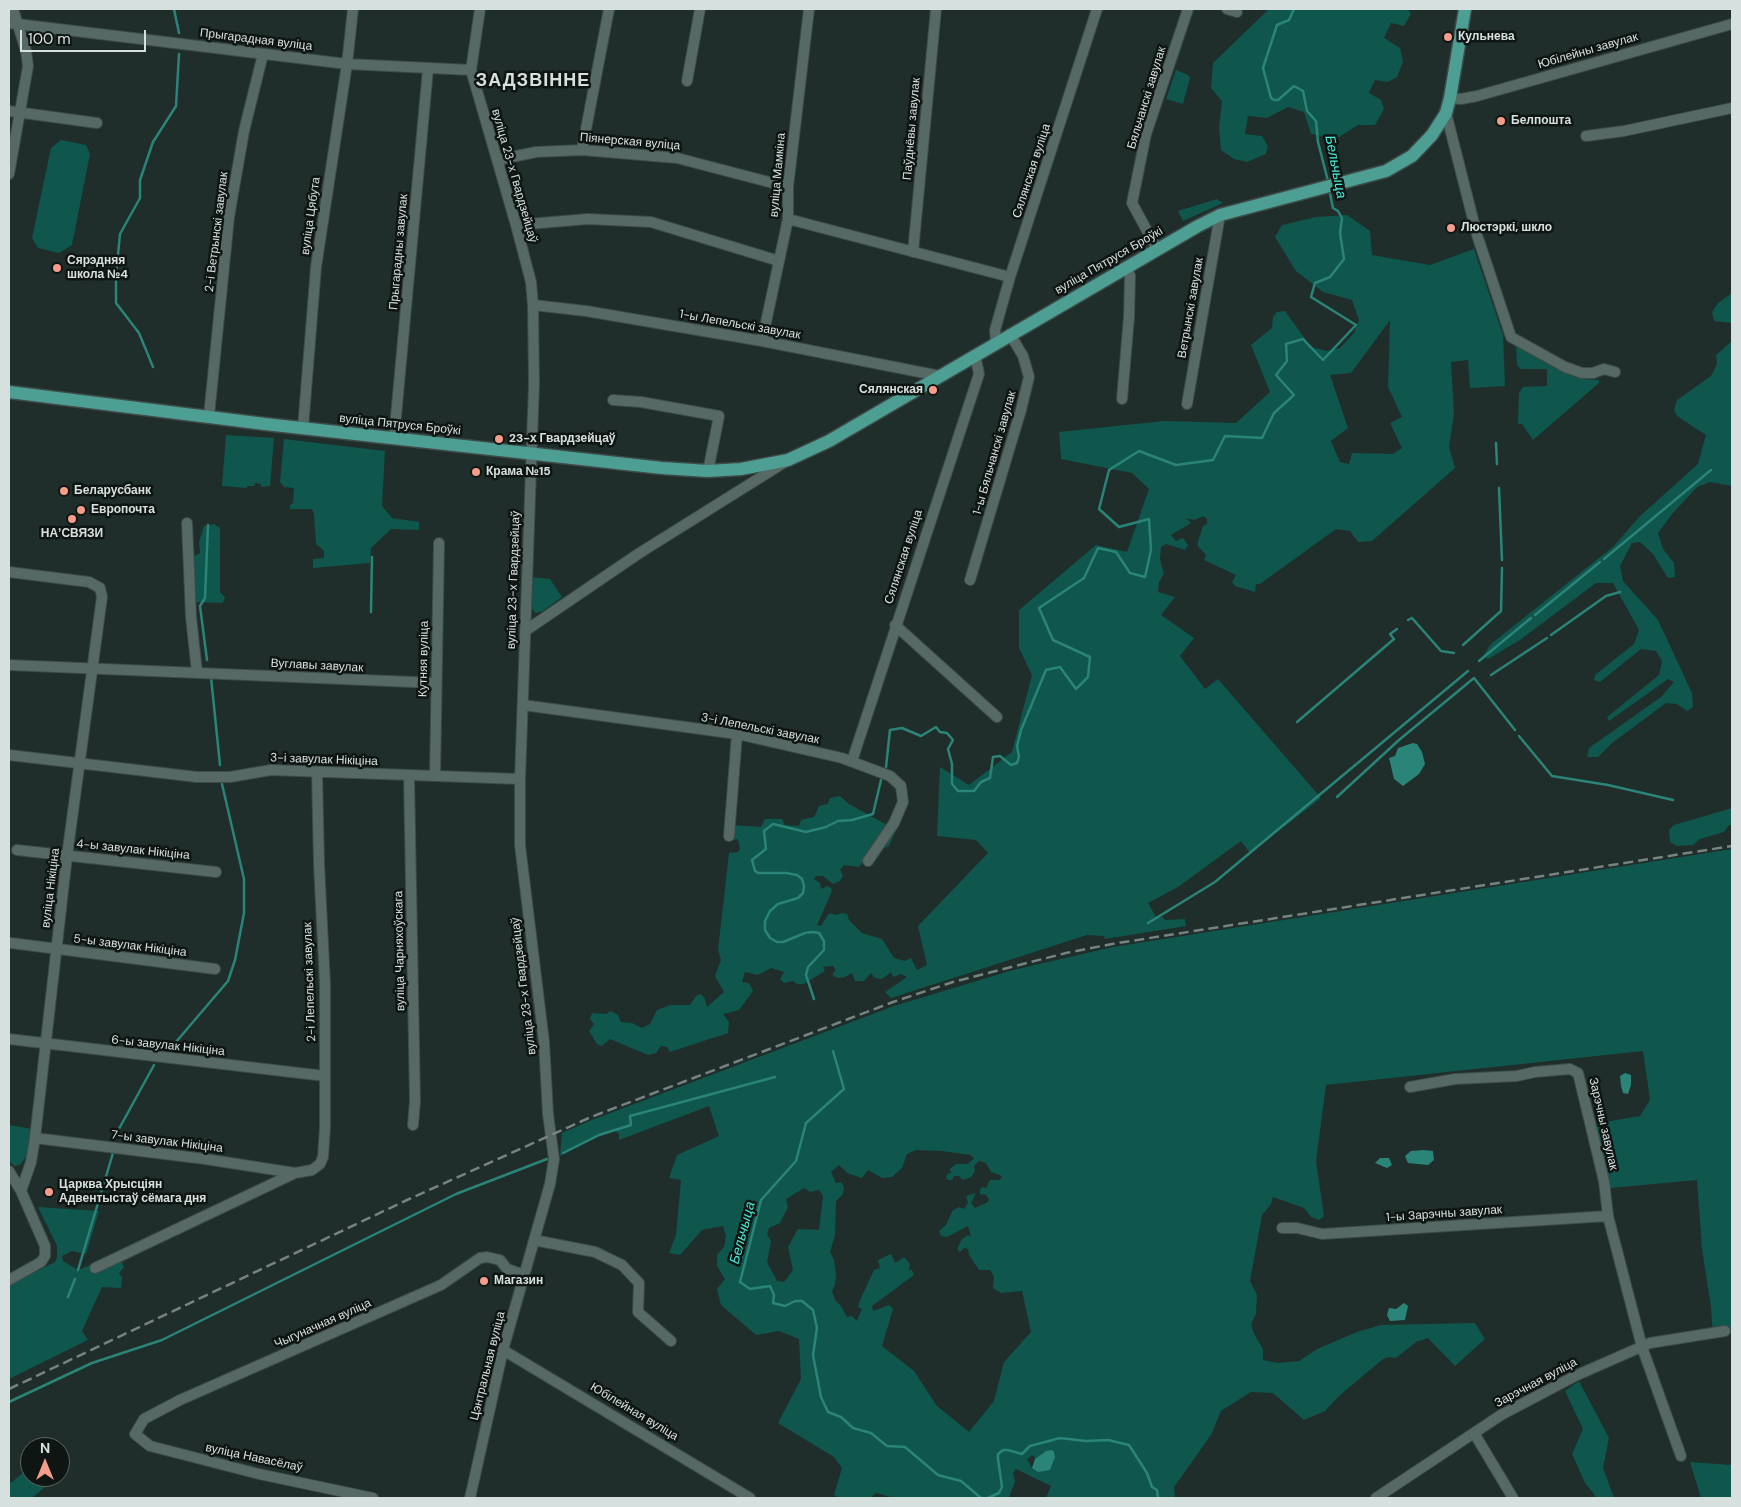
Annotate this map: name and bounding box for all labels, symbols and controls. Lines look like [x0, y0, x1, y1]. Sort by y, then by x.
scale bar [22, 20, 149, 52]
street label: Прыгарадная вуліца [199, 26, 313, 54]
text: 100 m [28, 29, 71, 49]
place label: Кульнева [1458, 30, 1515, 44]
street label: Юбілейны завулак [1536, 30, 1640, 72]
marker: Кульнева [1442, 31, 1454, 43]
street label: Бяльчанскі завулак [1125, 45, 1169, 151]
district label: ЗАДЗВІННЕ [475, 70, 591, 92]
street label: Паўднёвы завулак [900, 77, 924, 181]
street label: вуліца 23-х Гвардзейцаў [488, 108, 540, 244]
place label: Белпошта [1511, 114, 1571, 128]
marker: Белпошта [1495, 115, 1507, 127]
street label: Сялянская вуліца [1010, 122, 1054, 220]
street label: Піянерская вуліца [579, 130, 681, 154]
street label: вуліца Мамкіна [767, 132, 789, 218]
water label: Бельчыца [1321, 134, 1349, 200]
street label: 2-і Ветрынскі завулак [202, 171, 232, 293]
street label: вуліца Цябута [298, 176, 324, 256]
street label: Прыгарадны завулак [387, 193, 411, 311]
place label: Люстэркі, шкло [1461, 221, 1552, 235]
marker: Люстэркі, шкло [1445, 222, 1457, 234]
street label: вуліца Пятруся Броўкі [1053, 224, 1165, 298]
place label: Сярэдняя школа №4 [67, 254, 128, 282]
street label: Ветрынскі завулак [1175, 257, 1207, 359]
marker: Сярэдняя школа №4 [51, 262, 63, 274]
street label: 1-ы Лепельскі завулак [678, 307, 802, 343]
place label: Сялянская [859, 383, 923, 397]
marker: Сялянская [927, 384, 939, 396]
street label: 1-ы Бяльчанскі завулак [970, 389, 1020, 517]
street label: вуліца Пятруся Броўкі [339, 411, 461, 439]
place label: 23-х Гвардзейцаў [509, 432, 615, 446]
marker: 23-х Гвардзейцаў [493, 433, 505, 445]
place label: Крама №15 [486, 465, 551, 479]
marker: Крама №15 [470, 466, 482, 478]
place label: Беларусбанк [74, 484, 151, 498]
marker: Беларусбанк [58, 485, 70, 497]
place label: Европочта [91, 503, 155, 517]
marker: Европочта [75, 504, 87, 516]
street label: Сялянская вуліца [882, 508, 926, 606]
street label: вуліца 23-х Гвардзейцаў [504, 511, 524, 649]
marker: НАʼСВЯЗИ [66, 513, 78, 525]
place label: НАʼСВЯЗИ [41, 527, 103, 541]
street label: Кутняя вуліца [416, 621, 432, 697]
street label: Вуглавы завулак [270, 656, 364, 676]
street label: 3-і Лепельскі завулак [700, 710, 820, 748]
street label: 3-і завулак Нікіціна [270, 751, 378, 769]
street label: 4-ы завулак Нікіціна [76, 837, 190, 863]
street label: вуліца Нікіціна [39, 847, 63, 929]
street label: вуліца Чарняхоўскага [392, 891, 408, 1011]
street label: вуліца 23-х Гвардзейцаў [508, 916, 540, 1056]
street label: 2-і Лепельскі завулак [301, 922, 319, 1042]
street label: 5-ы завулак Нікіціна [73, 932, 187, 960]
street label: 6-ы завулак Нікіціна [111, 1033, 225, 1059]
street label: Зарэчны завулак [1585, 1076, 1621, 1172]
street label: 7-ы завулак Нікіціна [110, 1128, 224, 1156]
place label: Царква Хрысціян Адвентыстаў сёмага дня [59, 1178, 206, 1206]
marker: Царква Хрысціян Адвентыстаў сёмага дня [43, 1186, 55, 1198]
water label: Бельчыца [727, 1200, 759, 1266]
street label: 1-ы Зарэчны завулак [1385, 1203, 1503, 1225]
place label: Магазин [494, 1274, 543, 1288]
marker: Магазин [478, 1275, 490, 1287]
street label: Чыгуначная вуліца [272, 1296, 374, 1352]
street label: Цэнтральная вуліца [467, 1310, 509, 1422]
street label: Зарэчная вуліца [1492, 1355, 1580, 1411]
street label: Юбілейная вуліца [587, 1380, 681, 1444]
north arrow [20, 1437, 70, 1487]
text: N [40, 1439, 50, 1457]
street label: вуліца Навасёлаў [204, 1441, 304, 1475]

